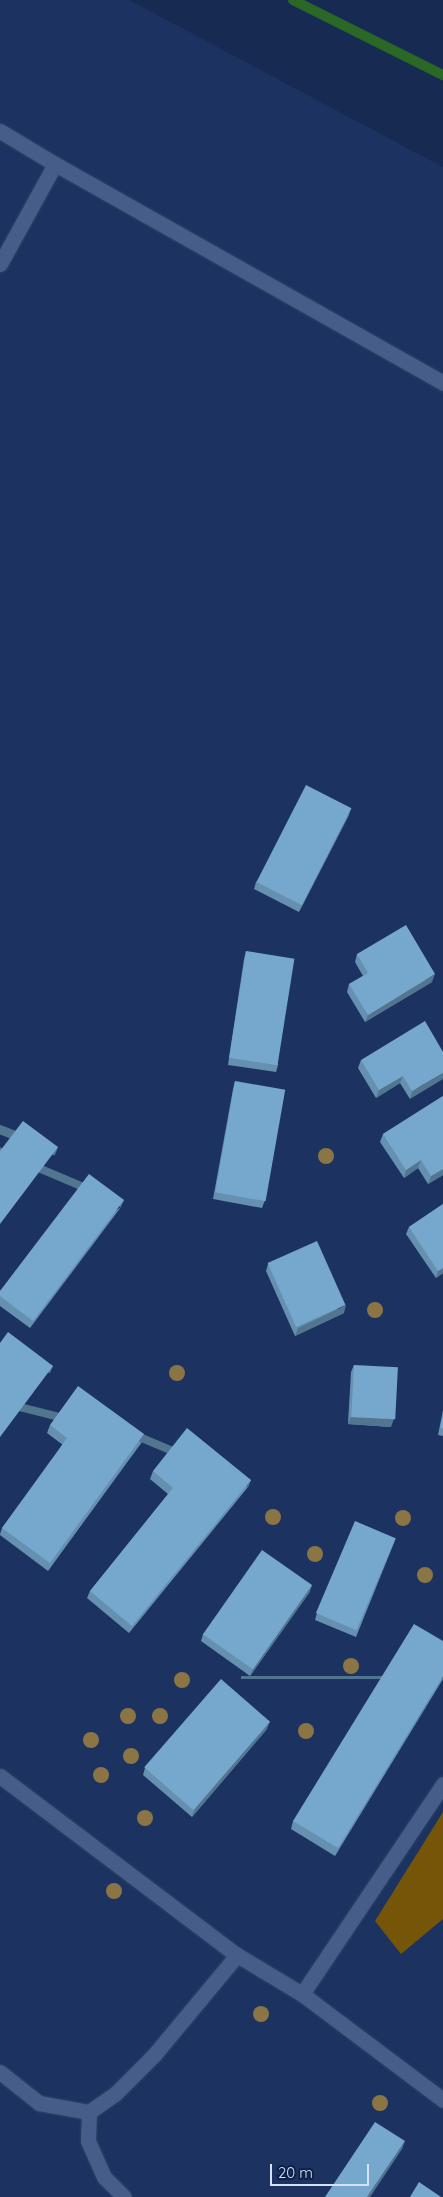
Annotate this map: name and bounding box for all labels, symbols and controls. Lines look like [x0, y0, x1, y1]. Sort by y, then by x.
scale bar [273, 2154, 372, 2186]
text: 20 m [278, 2163, 313, 2182]

